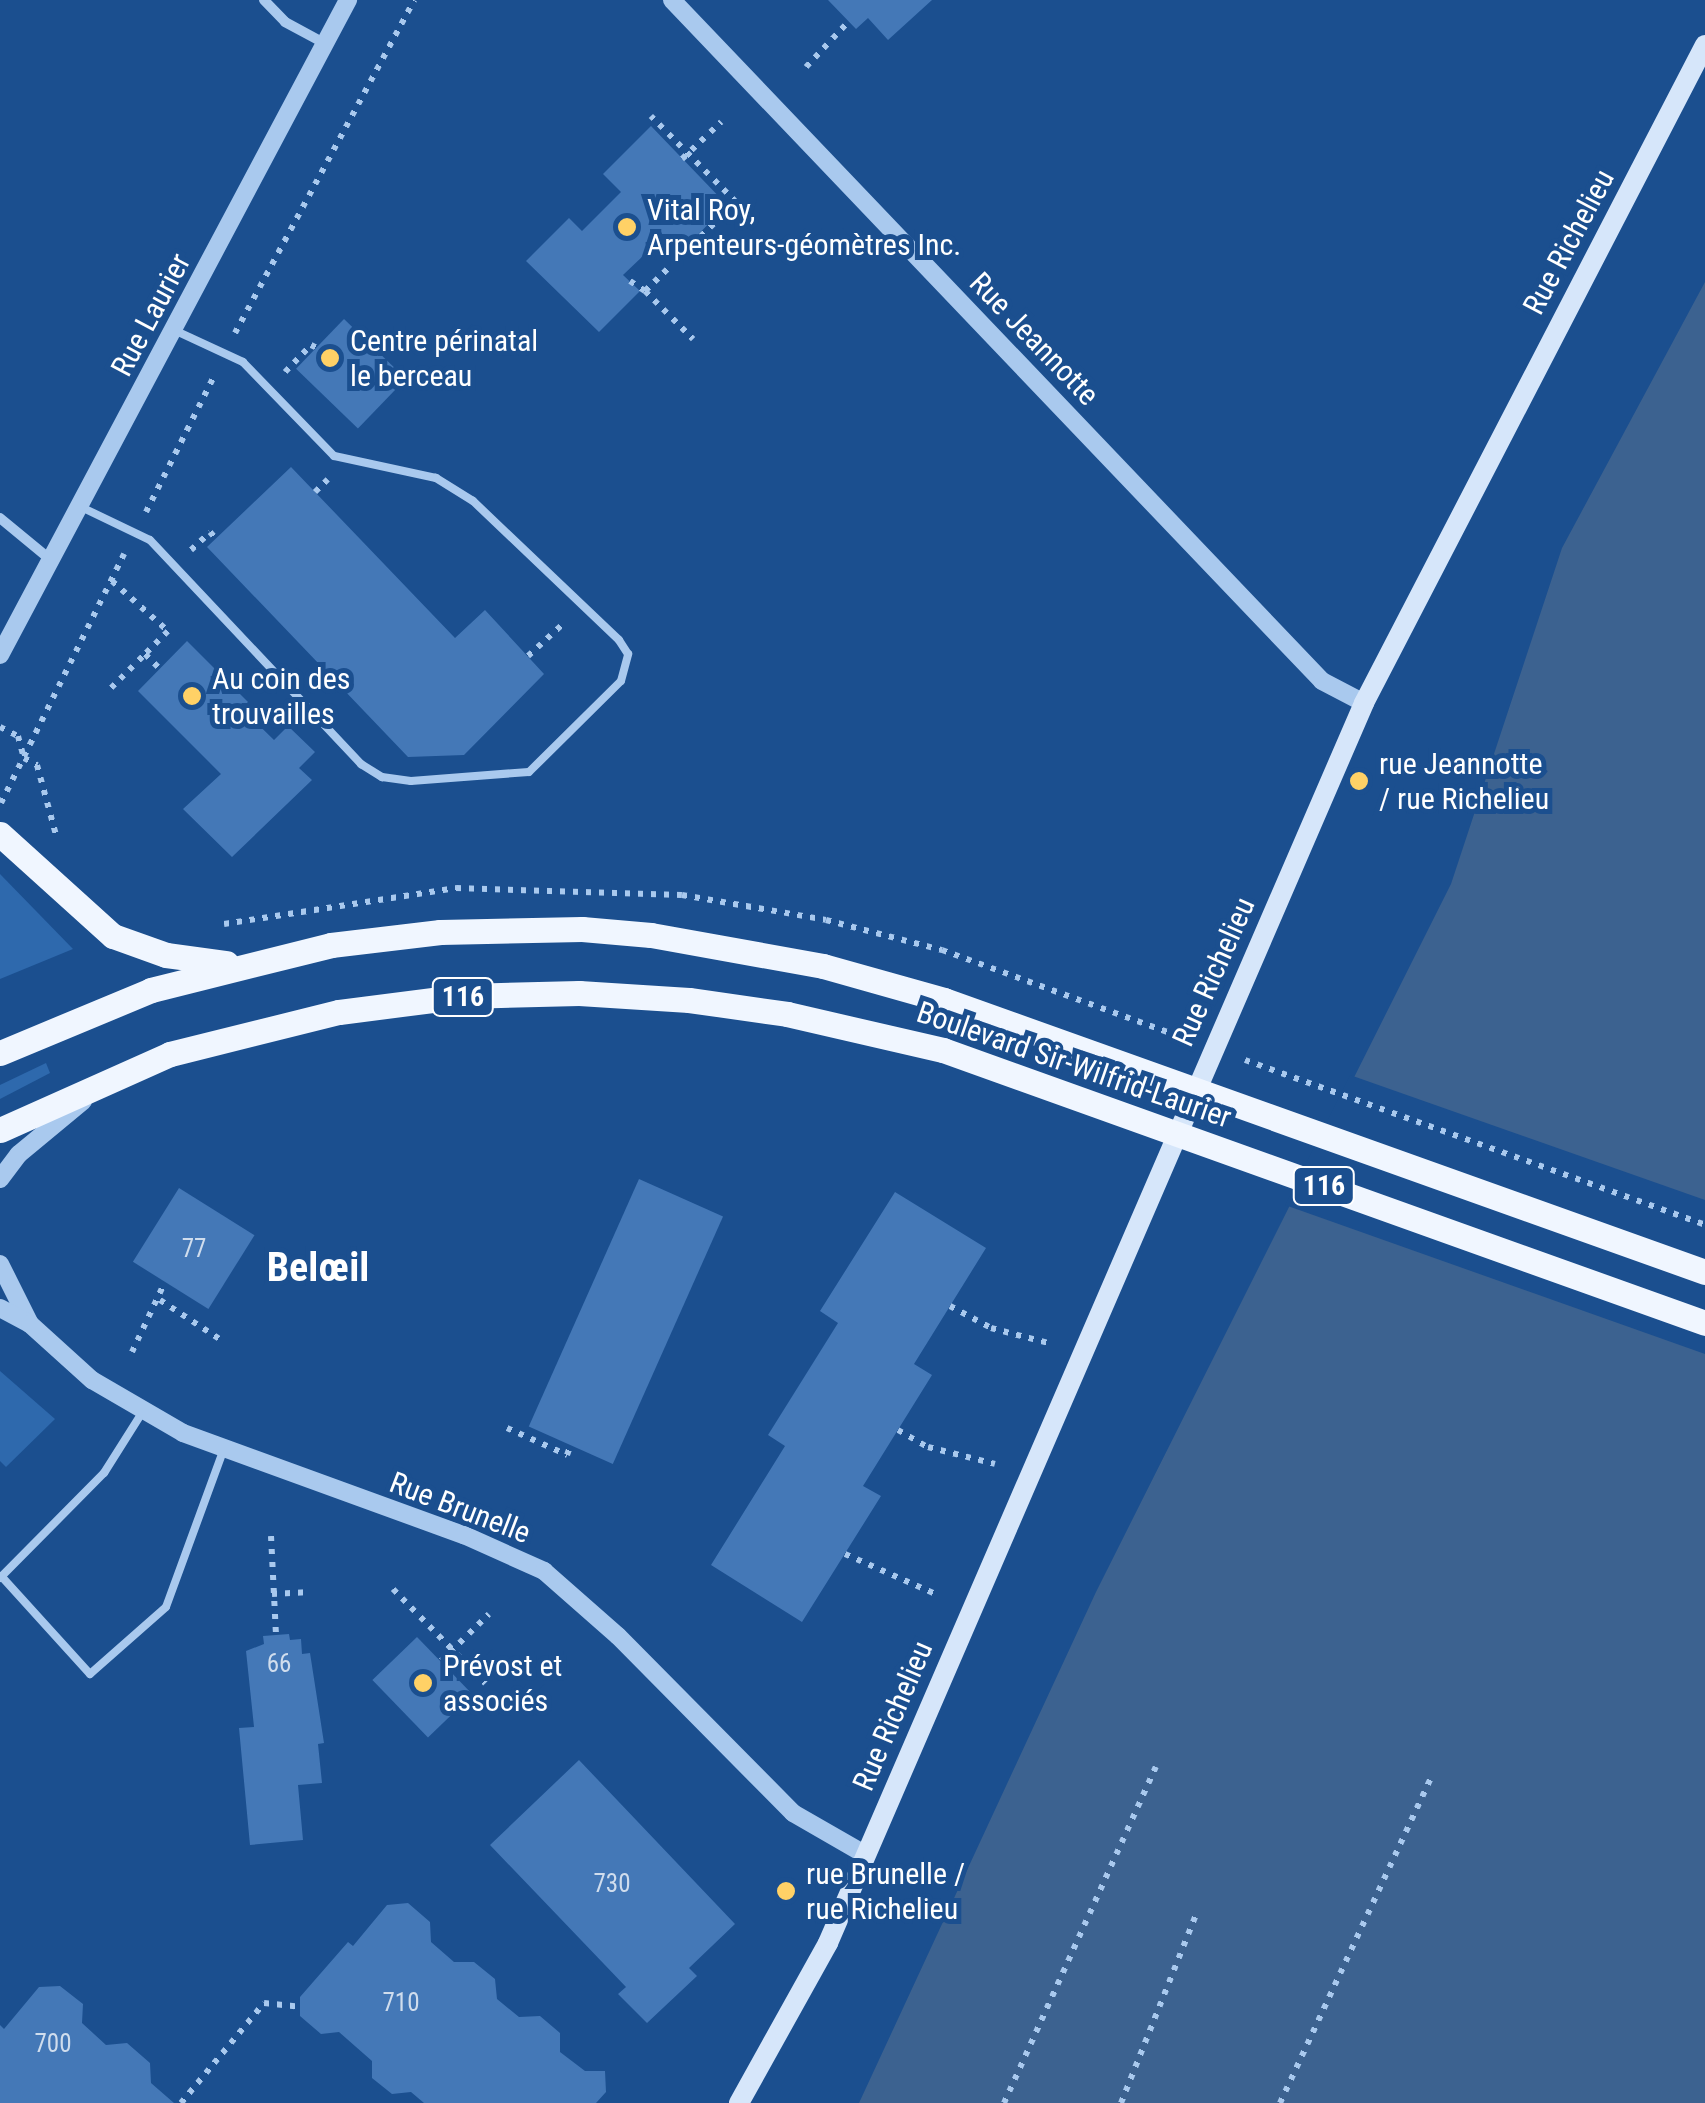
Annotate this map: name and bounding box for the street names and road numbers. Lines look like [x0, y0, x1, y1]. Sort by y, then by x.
street label: Rue Richelieu [1516, 163, 1622, 321]
street label: Rue Laurier [104, 248, 198, 382]
street label: Rue Jeannotte [962, 265, 1106, 413]
street label: Rue Richelieu [1165, 892, 1263, 1052]
road number: 116 [430, 974, 496, 1020]
street label: Boulevard Sir-Wilfrid-Laurier [912, 994, 1236, 1136]
road number: 116 [1292, 1163, 1356, 1209]
street label: Rue Brunelle [385, 1465, 535, 1551]
street label: Rue Richelieu [845, 1636, 941, 1796]

